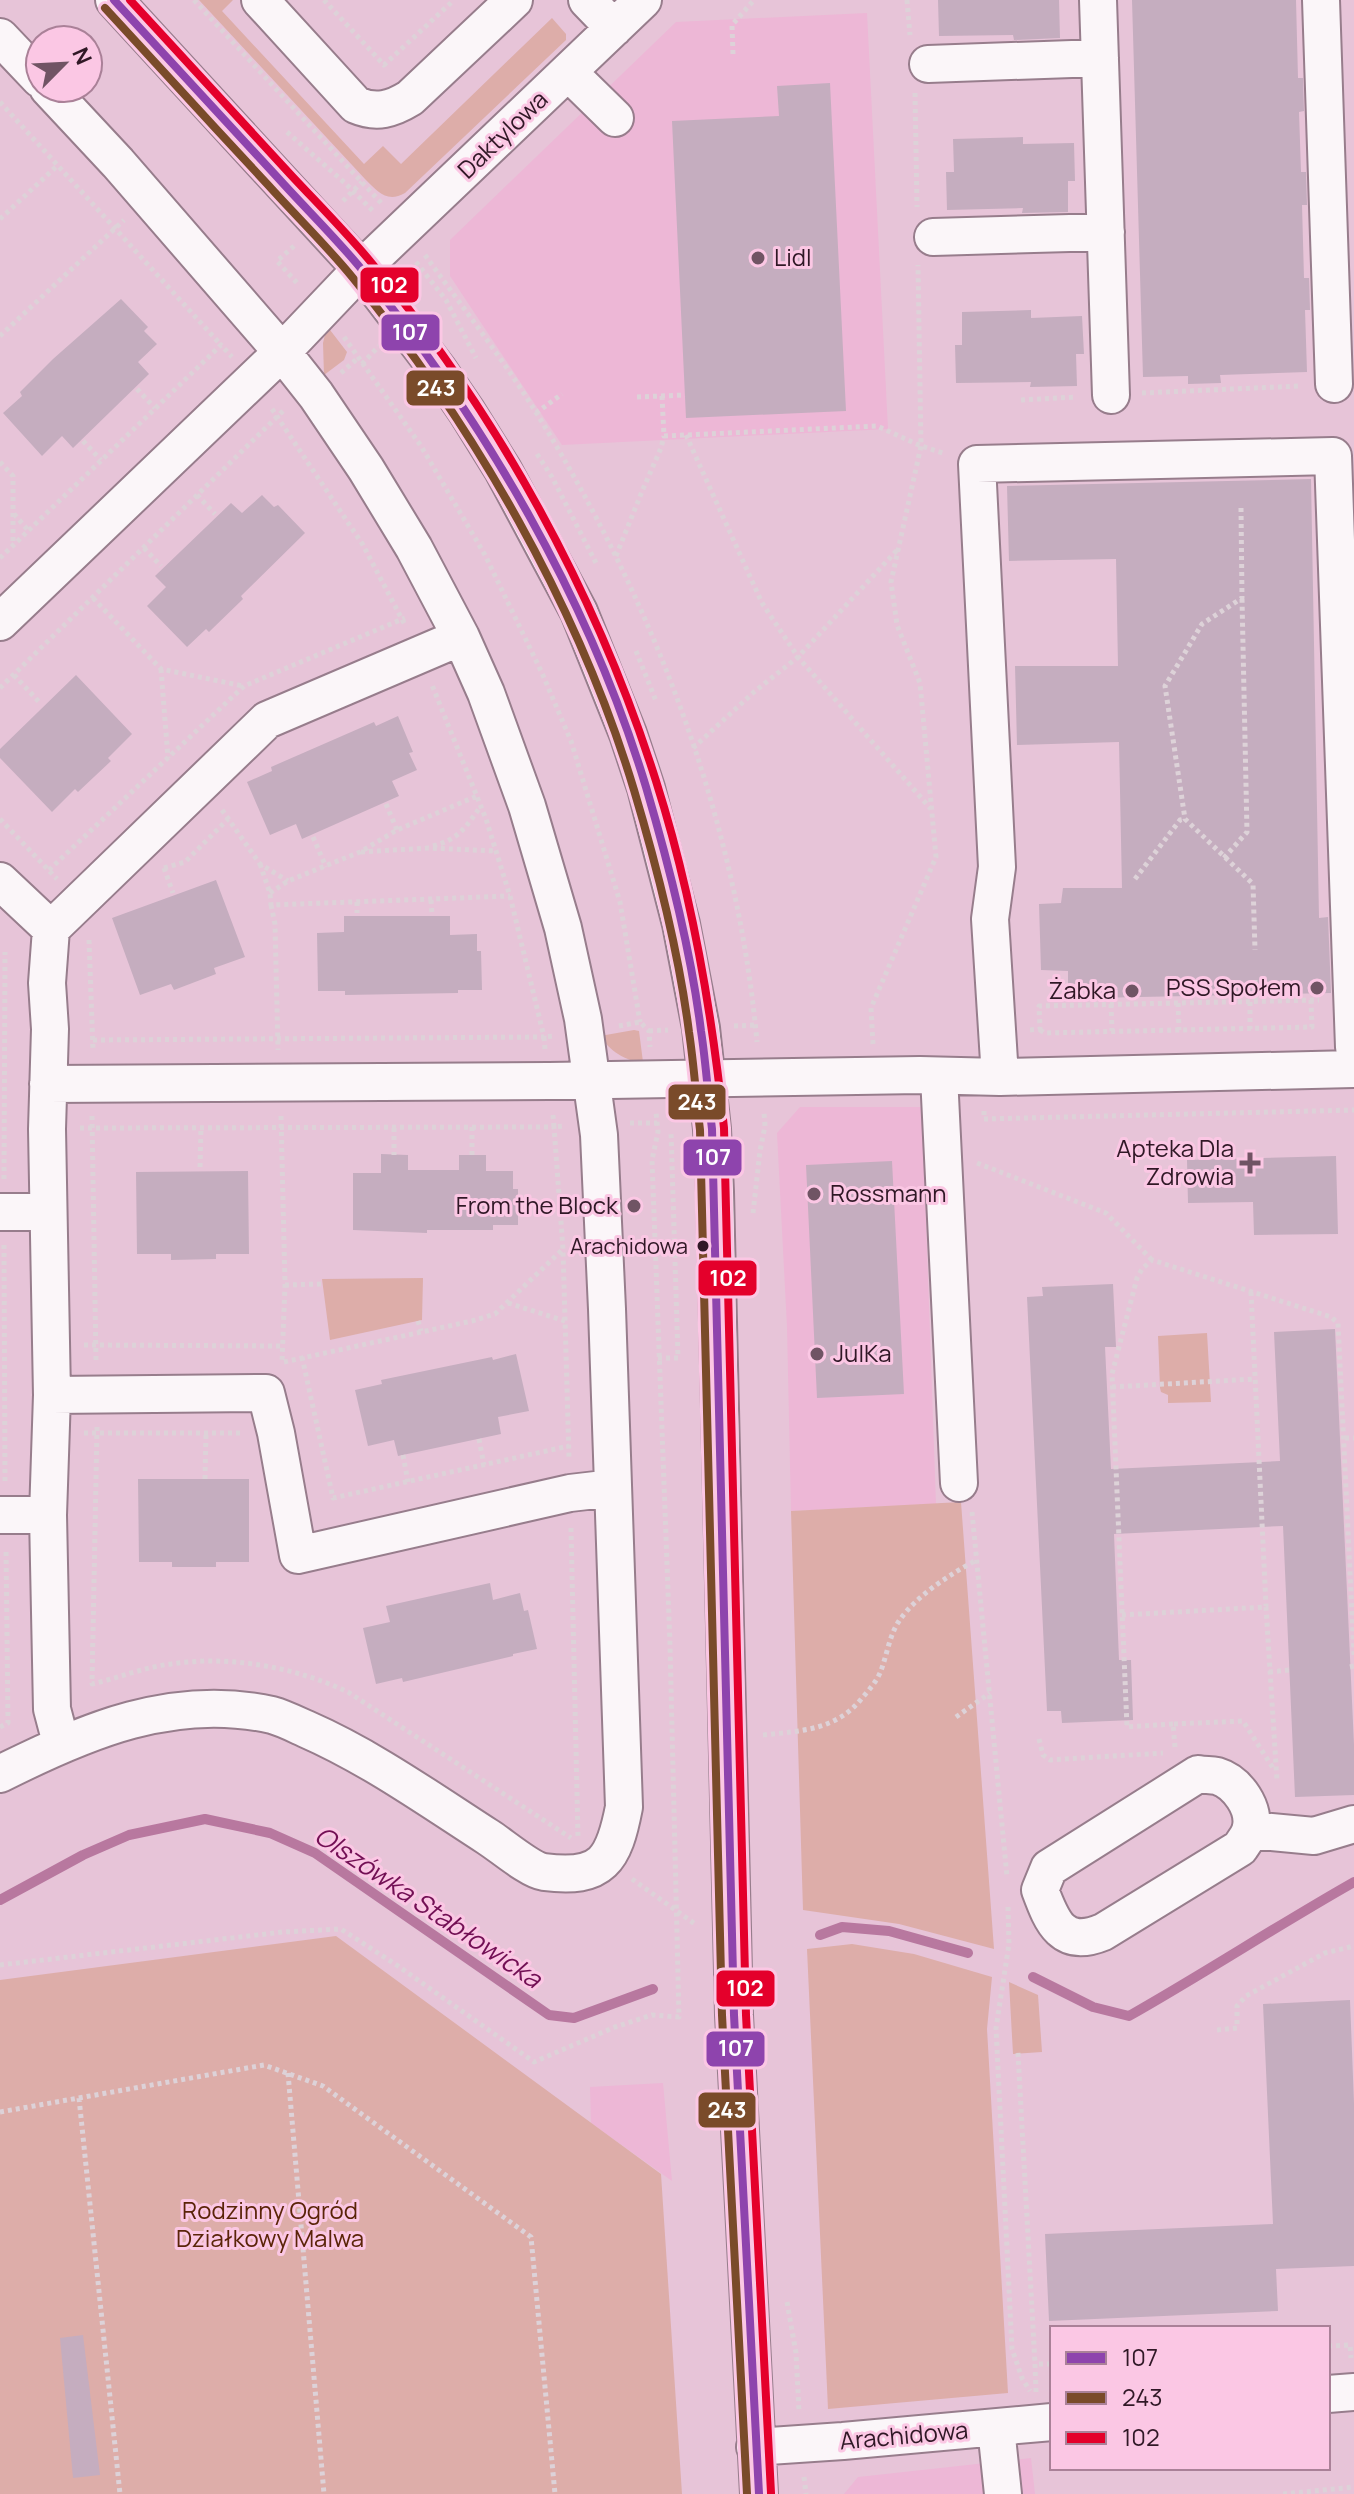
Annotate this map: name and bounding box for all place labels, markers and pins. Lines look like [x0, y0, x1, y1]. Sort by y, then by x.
place label: Lidl [774, 240, 812, 273]
marker: Lidl [749, 249, 767, 267]
place label: PSS Społem [1166, 970, 1301, 1003]
place label: Żabka [1048, 973, 1116, 1006]
marker: PSS Społem [1308, 979, 1326, 997]
marker: Żabka [1123, 982, 1141, 1000]
place label: Apteka Dla Zdrowia [1116, 1131, 1234, 1192]
marker: Apteka Dla Zdrowia [1241, 1154, 1259, 1172]
place label: Rossmann [830, 1176, 947, 1209]
marker: Rossmann [805, 1185, 823, 1203]
place label: From the Block [456, 1188, 619, 1221]
marker: From the Block [625, 1197, 643, 1215]
place label: Arachidowa [570, 1231, 688, 1261]
marker: Arachidowa [695, 1238, 711, 1254]
place label: JulKa [833, 1336, 892, 1369]
marker: JulKa [808, 1345, 826, 1363]

